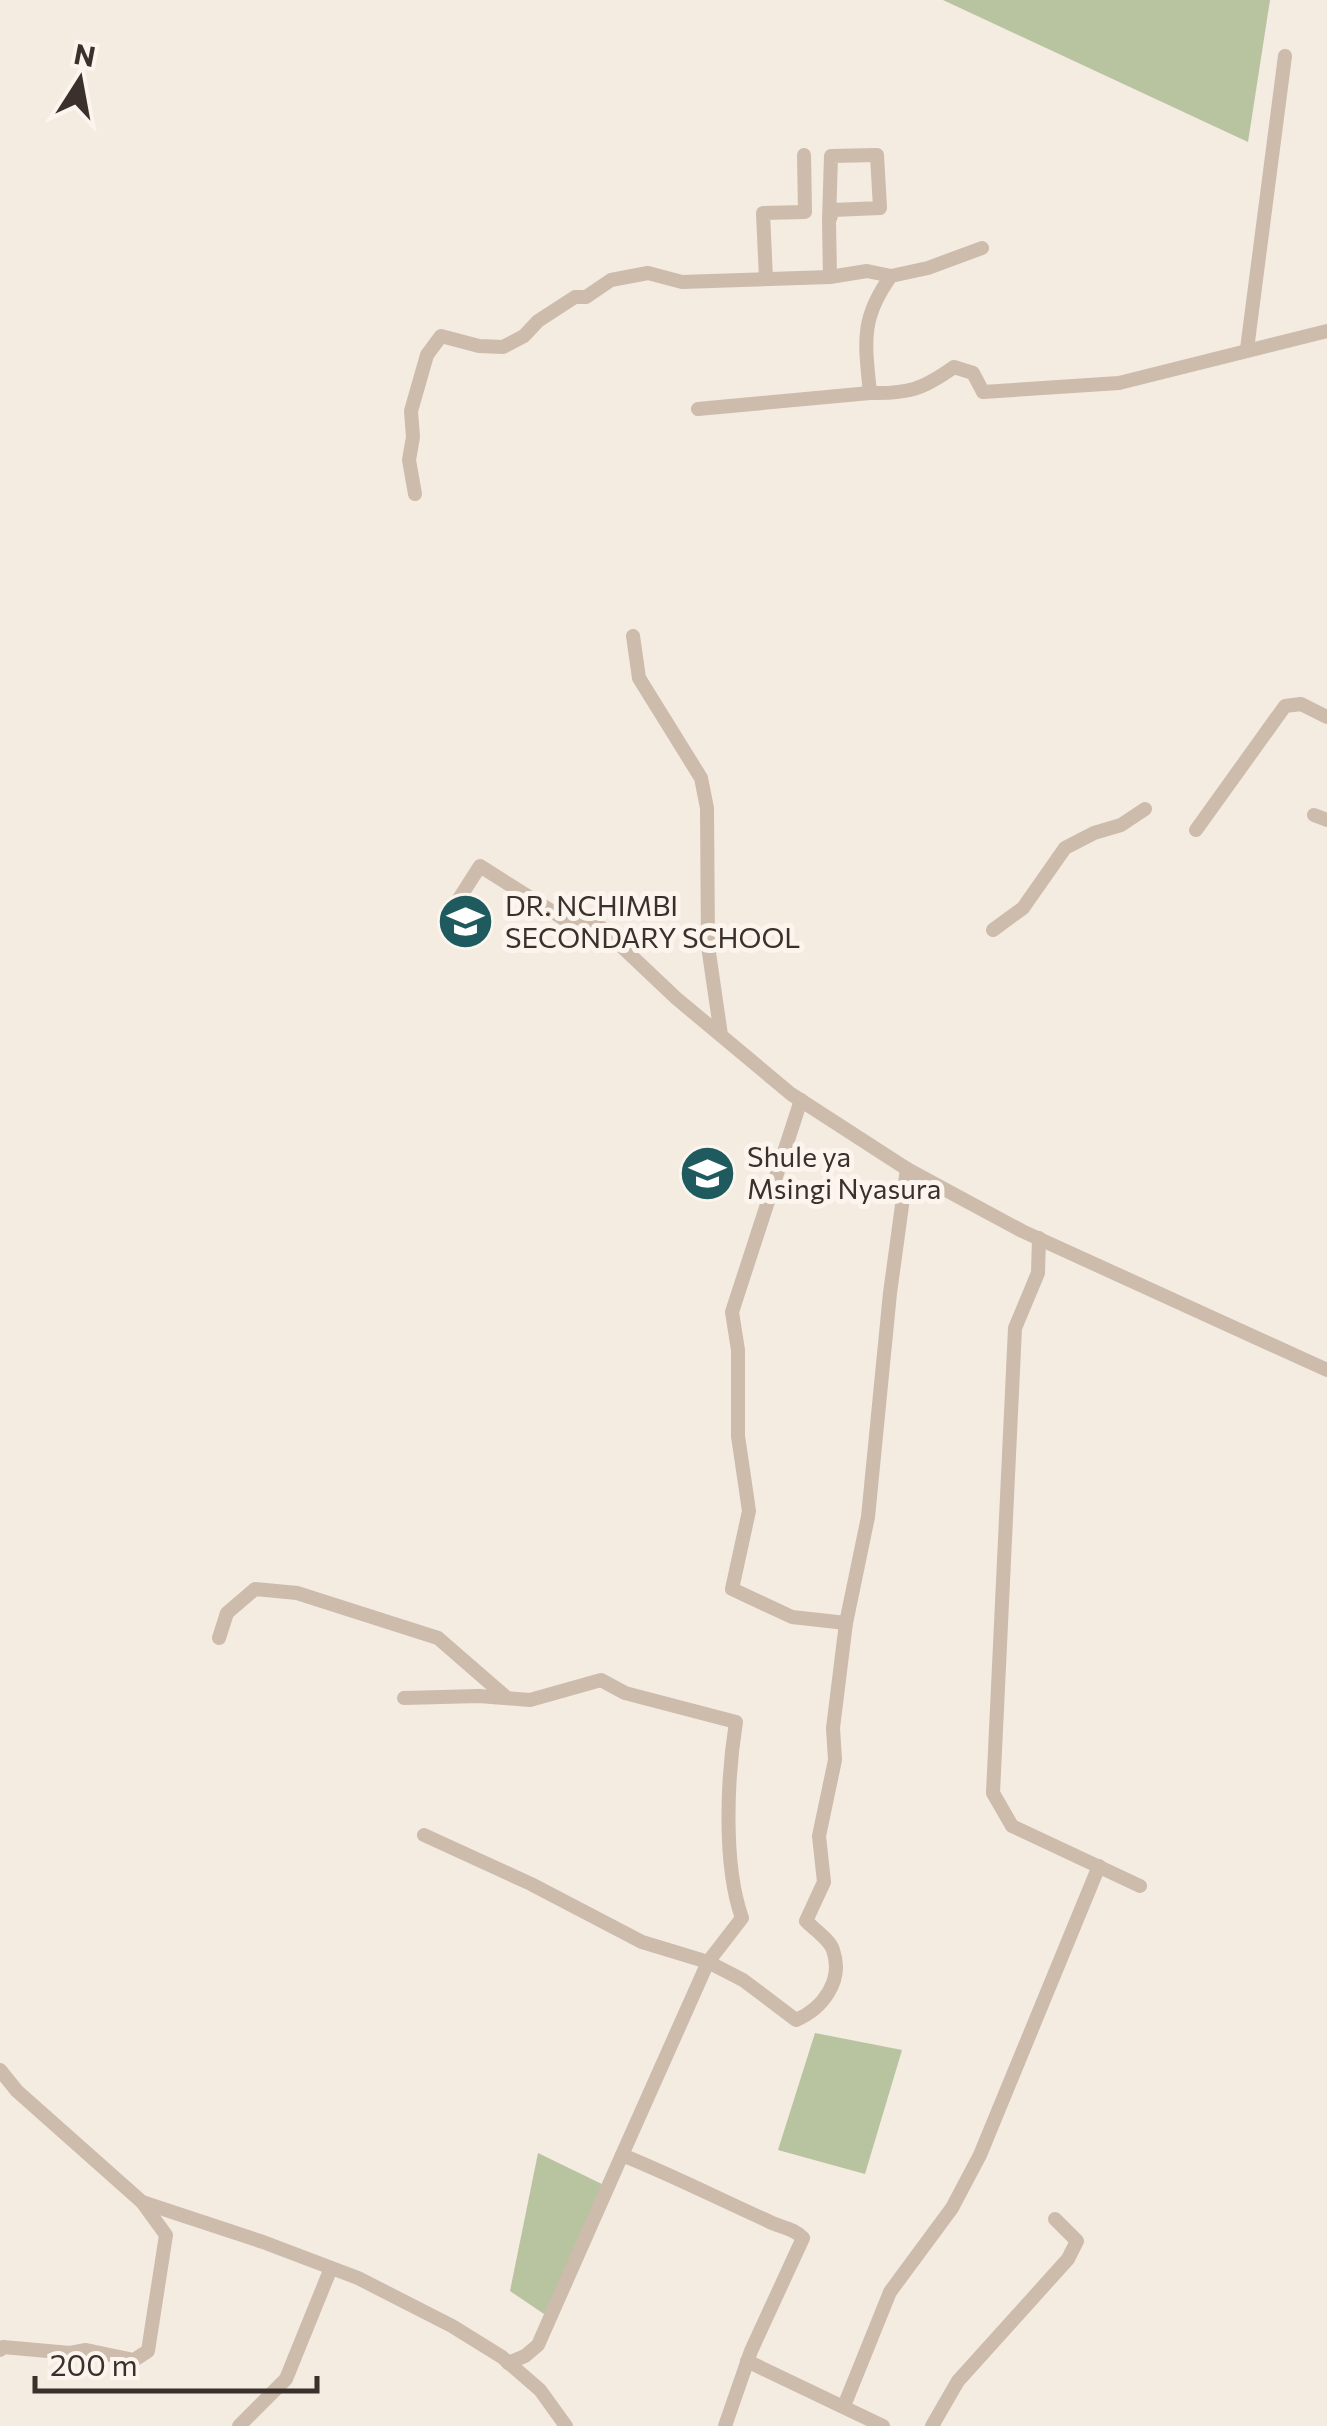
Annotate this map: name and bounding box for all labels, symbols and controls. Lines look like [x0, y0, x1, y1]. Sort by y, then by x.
north arrow [30, 30, 130, 130]
text: N [71, 36, 99, 73]
place label: DR. NCHIMBI SECONDARY SCHOOL [505, 888, 800, 954]
school or university icon: DR. NCHIMBI SECONDARY SCHOOL [436, 892, 496, 952]
place label: Shule ya Msingi Nyasura [747, 1139, 941, 1205]
school or university icon: Shule ya Msingi Nyasura [678, 1143, 738, 1203]
scale bar [35, 2331, 318, 2393]
text: 200 m [50, 2345, 138, 2382]

